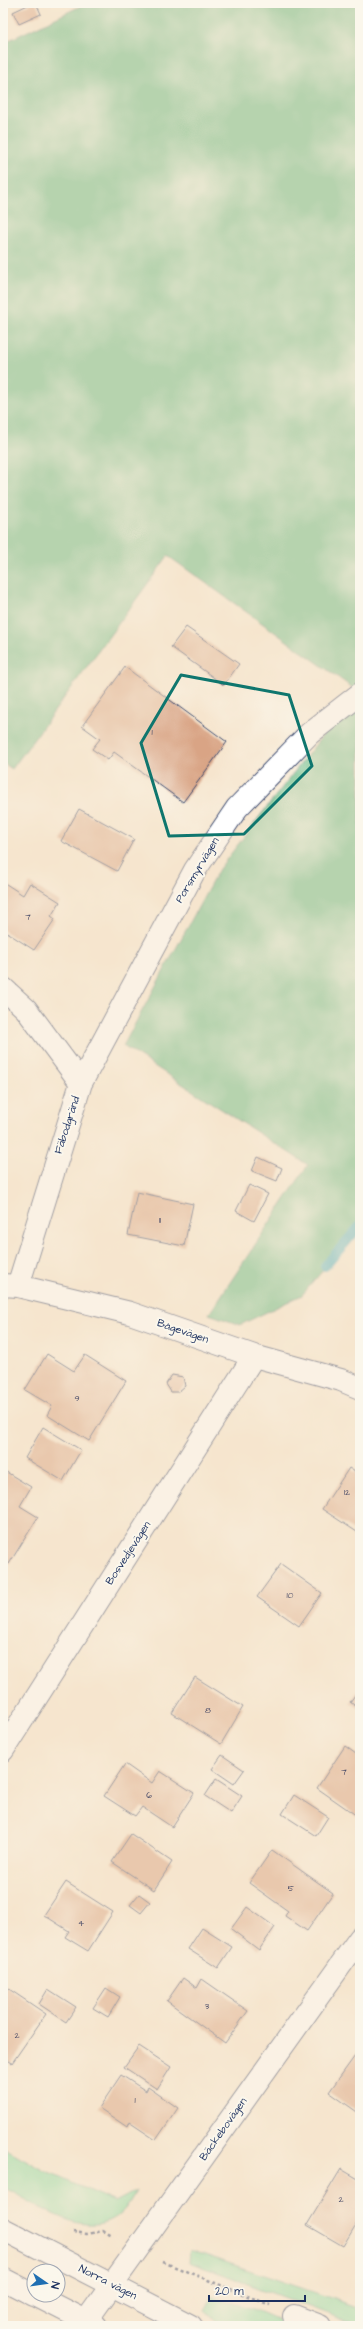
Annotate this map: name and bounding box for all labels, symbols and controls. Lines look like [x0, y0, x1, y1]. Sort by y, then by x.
house number: 1 [151, 726, 153, 739]
street label: Porsmyrvägen [172, 834, 224, 906]
house number: 7 [25, 911, 31, 924]
street label: Fäbodgränd [51, 1094, 84, 1156]
house number: 11 [159, 1214, 161, 1227]
street label: Bågevägen [155, 1315, 211, 1348]
house number: 9 [74, 1392, 80, 1405]
house number: 12 [344, 1486, 351, 1499]
street label: Bosvedjevägen [102, 1518, 155, 1588]
house number: 10 [287, 1589, 294, 1602]
house number: 8 [205, 1704, 211, 1717]
house number: 7 [341, 1766, 347, 1779]
house number: 6 [146, 1789, 152, 1802]
house number: 5 [288, 1882, 295, 1895]
house number: 4 [78, 1917, 84, 1930]
house number: 3 [205, 2000, 210, 2013]
house number: 2 [14, 2029, 20, 2042]
house number: 1 [134, 2094, 136, 2107]
street label: Bäckebovägen [196, 2094, 251, 2164]
house number: 2 [338, 2193, 344, 2206]
street label: Norra vägen [76, 2261, 140, 2304]
north arrow [26, 2263, 66, 2303]
scale bar [209, 2277, 305, 2303]
text: N [47, 2280, 63, 2290]
text: 20 m [215, 2283, 244, 2300]

